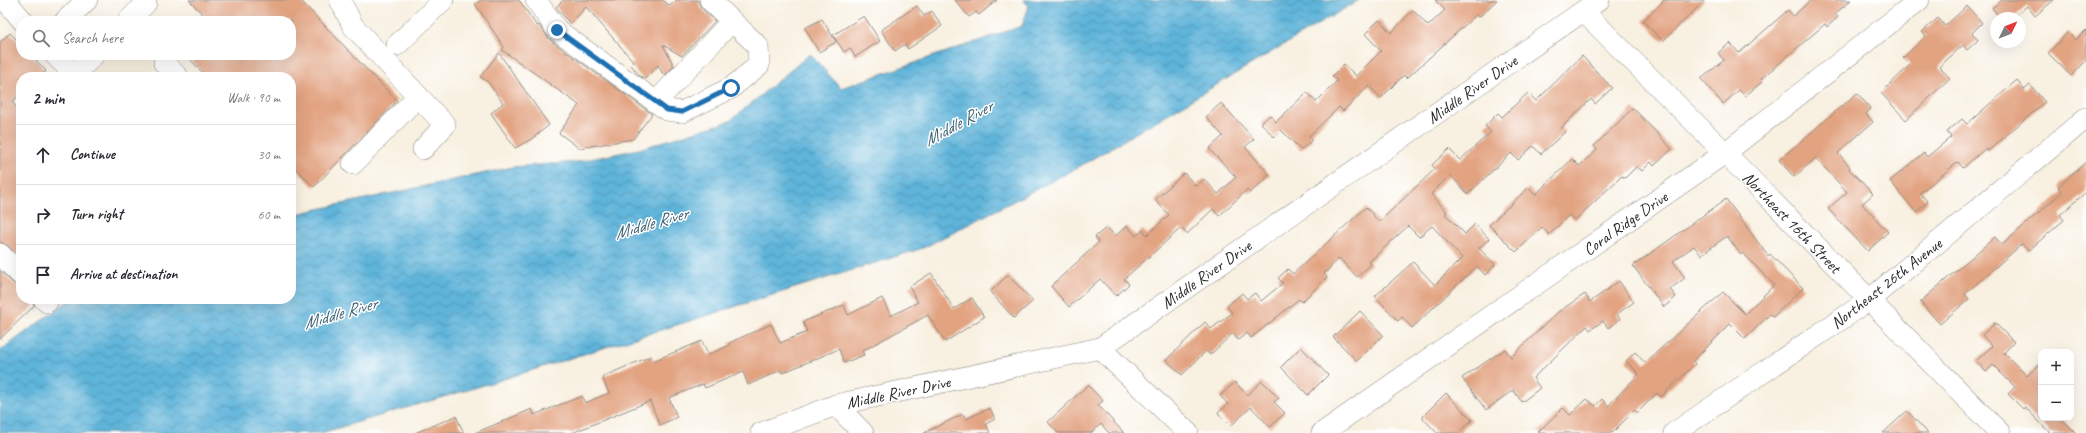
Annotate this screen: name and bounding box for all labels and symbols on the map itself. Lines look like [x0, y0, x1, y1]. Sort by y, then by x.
north arrow [1990, 12, 2026, 48]
route end [548, 21, 566, 39]
street label: Middle River Drive [1423, 50, 1523, 128]
route start [722, 79, 740, 97]
water label: Middle River [920, 94, 998, 151]
street label: Northeast 16th Street [1738, 167, 1847, 279]
street label: Coral Ridge Drive [1579, 186, 1673, 260]
water label: Middle River [612, 201, 693, 244]
street label: Northeast 26th Avenue [1826, 232, 1947, 333]
street label: Middle River Drive [1157, 235, 1257, 313]
water label: Middle River [301, 291, 382, 334]
street label: Middle River Drive [844, 371, 953, 414]

